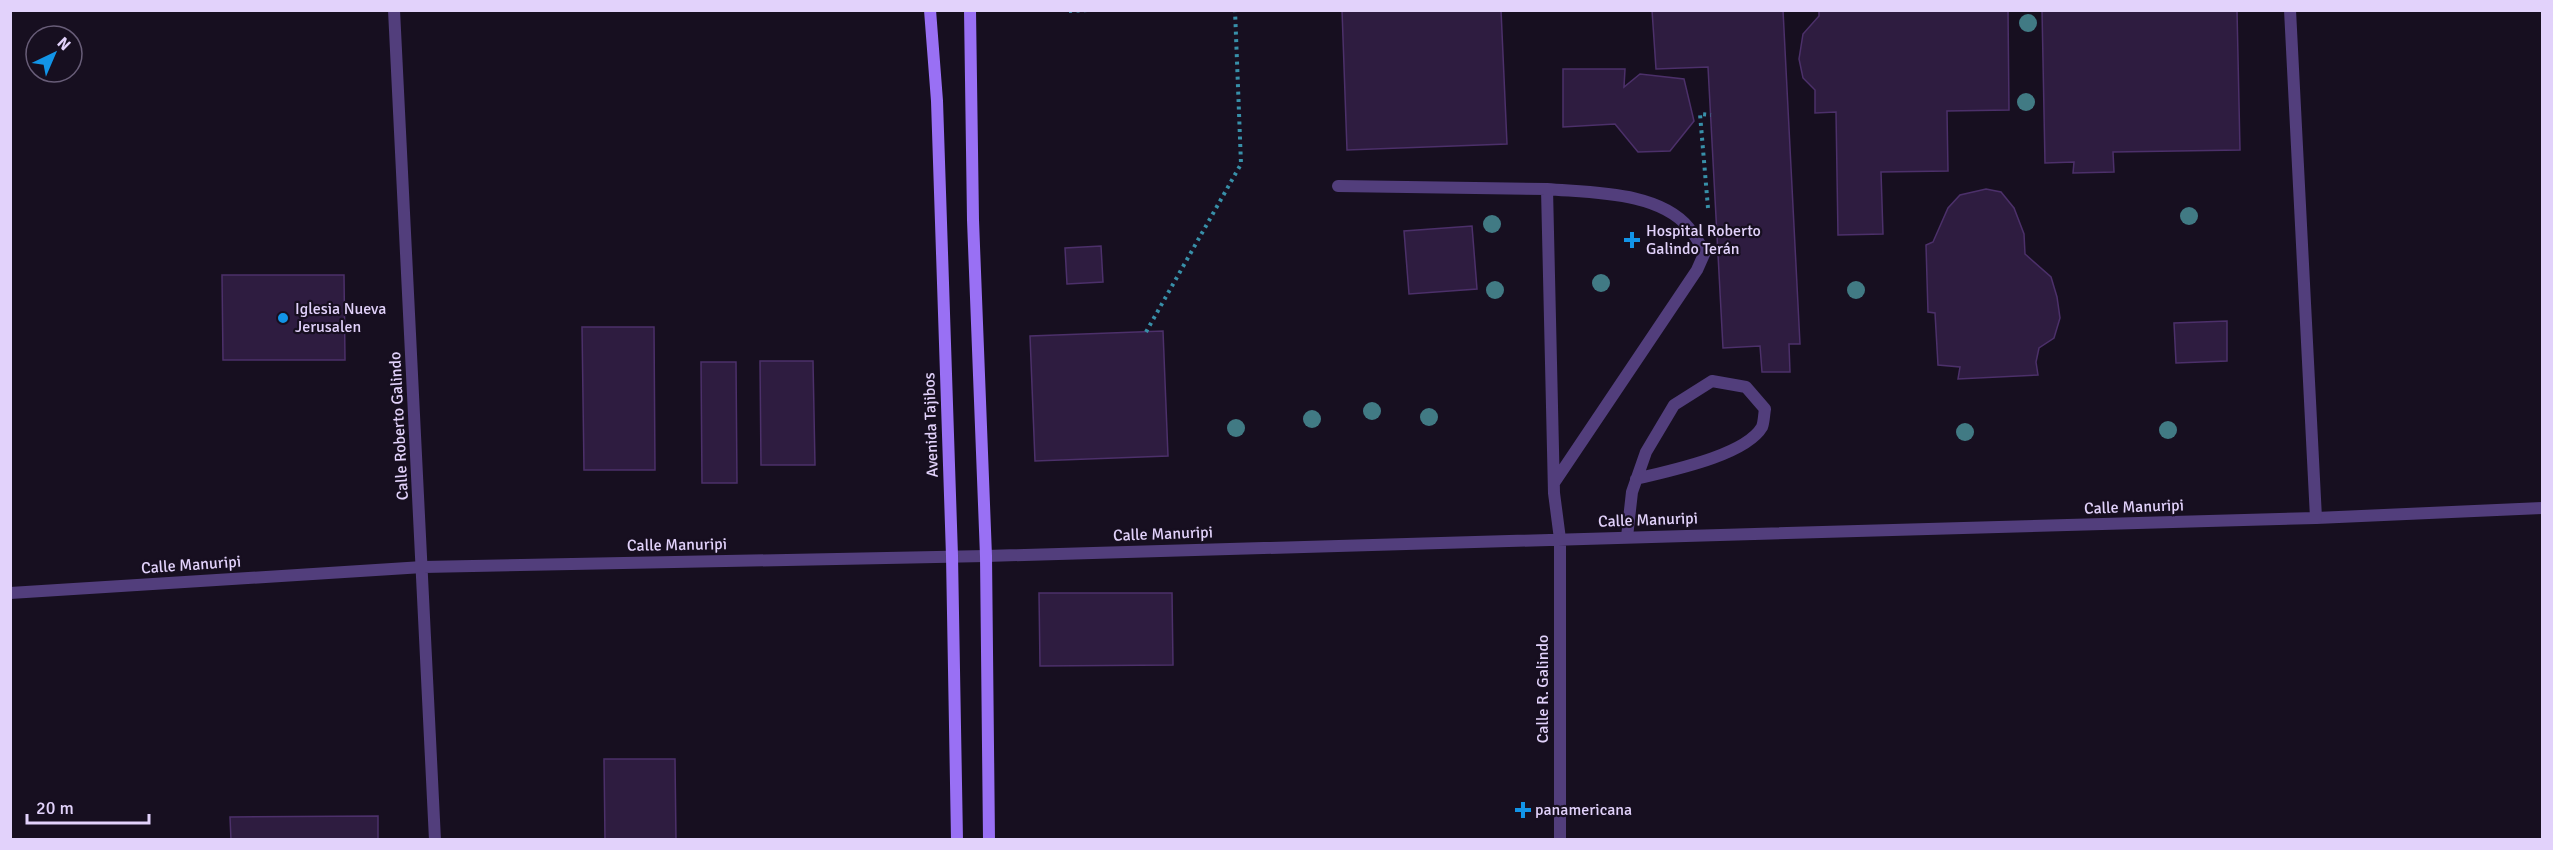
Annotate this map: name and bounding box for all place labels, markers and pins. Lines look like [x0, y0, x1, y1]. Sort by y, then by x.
place label: Hospital Roberto Galindo Terán [1646, 221, 1761, 259]
marker: Hospital Roberto Galindo Terán [1623, 231, 1641, 249]
place label: Iglesia Nueva Jerusalen [295, 299, 386, 337]
marker: Iglesia Nueva Jerusalen [276, 311, 290, 325]
place label: panamericana [1535, 800, 1632, 820]
marker: panamericana [1516, 803, 1530, 817]

